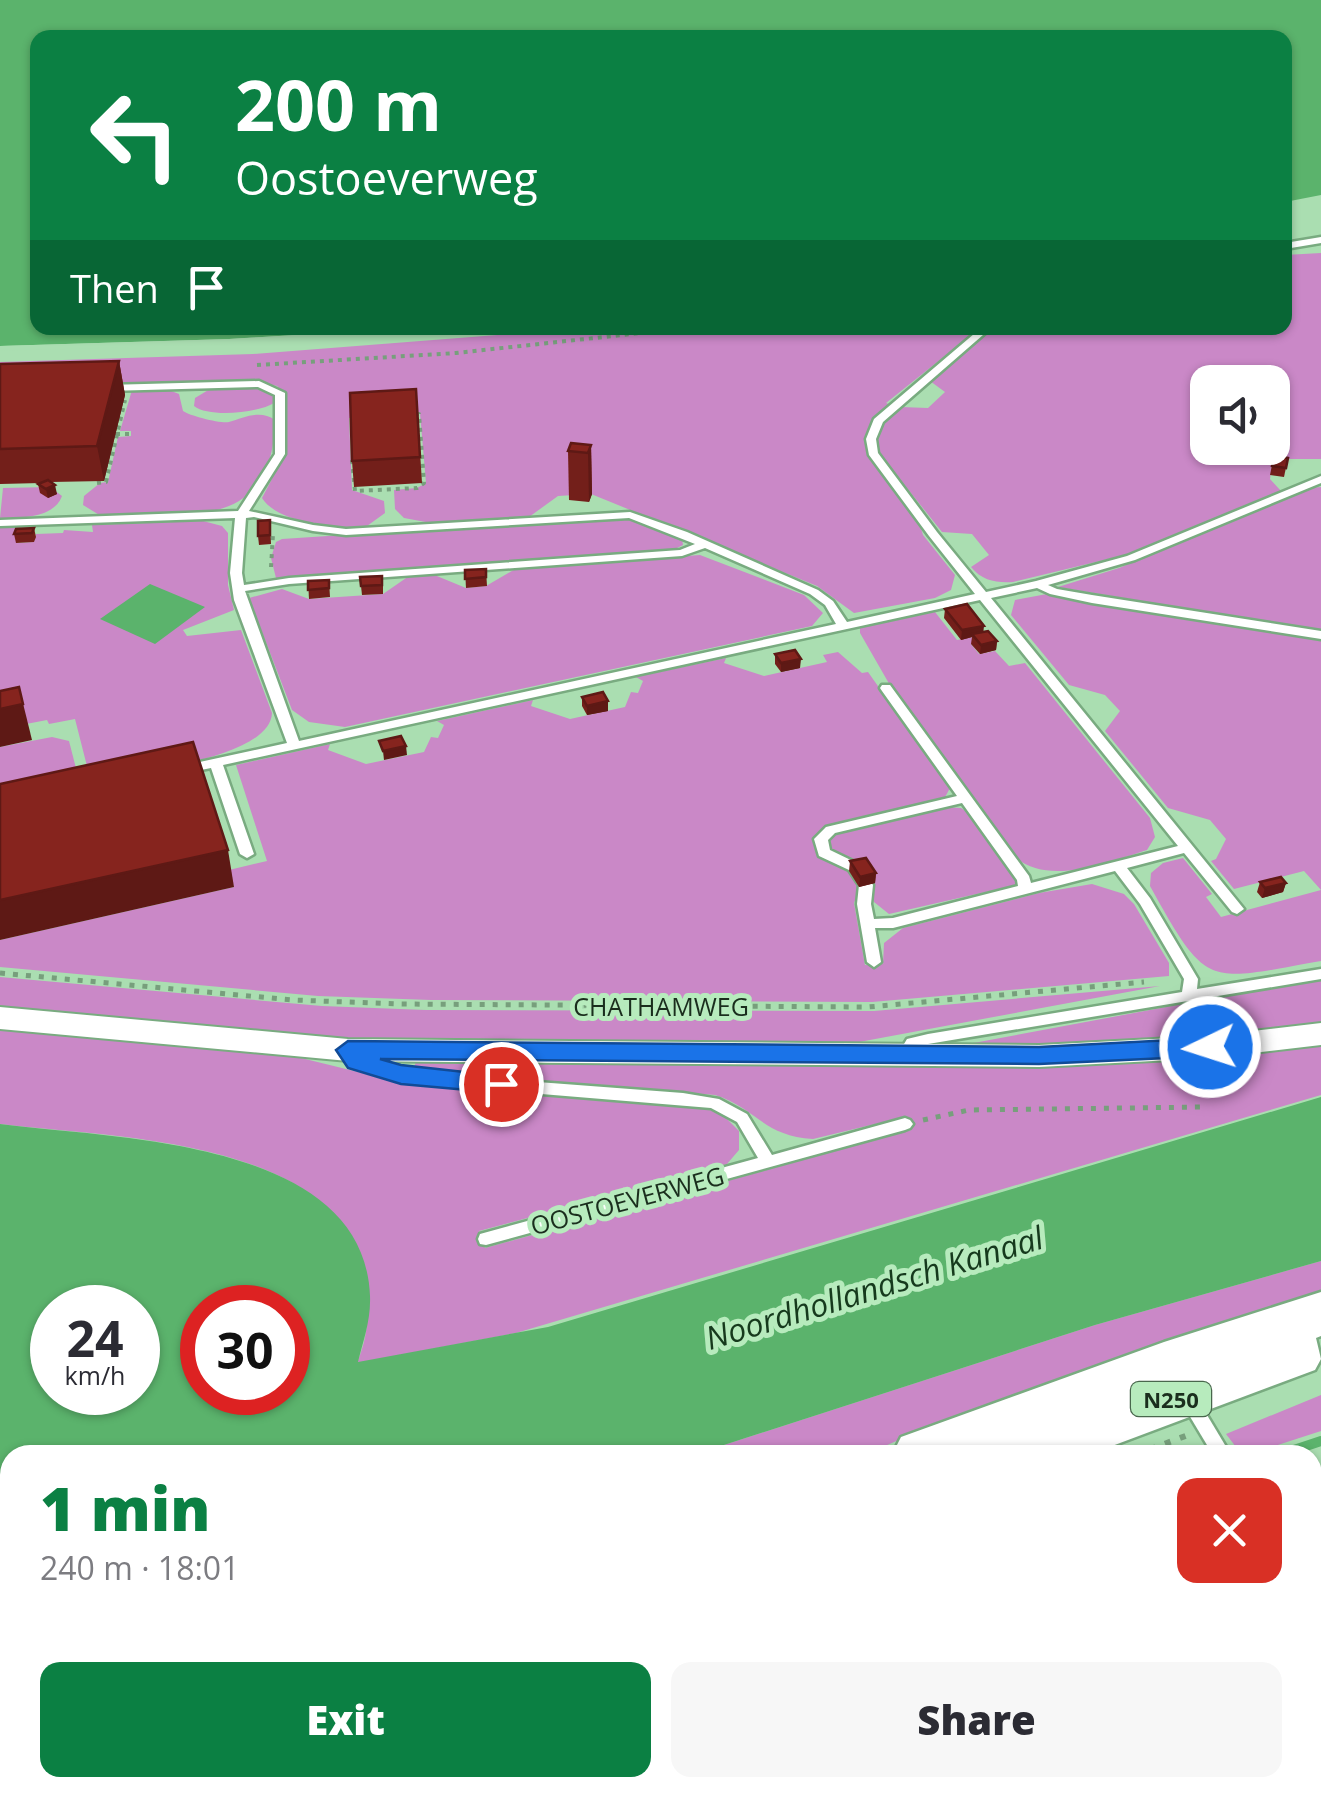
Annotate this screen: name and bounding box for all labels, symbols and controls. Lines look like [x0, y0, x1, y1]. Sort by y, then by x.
text: 200 m [235, 56, 442, 152]
icon: left [70, 70, 200, 200]
text: Oostoeverweg [235, 147, 538, 208]
icon: arrive [179, 260, 234, 315]
text: Then [70, 262, 159, 314]
map controls [1190, 365, 1290, 465]
button: sound [1190, 365, 1290, 465]
street label: CHATHAMWEG [573, 989, 749, 1023]
position arrow [1158, 995, 1262, 1099]
pin [459, 1042, 544, 1127]
icon: arrive [474, 1057, 529, 1112]
street label: OOSTOEVERWEG [526, 1158, 728, 1242]
water label: Noordhollandsch Kanaal [700, 1215, 1049, 1359]
speed limit sign: 30 [180, 1285, 310, 1415]
text: 24 [66, 1304, 124, 1372]
text: km/h [65, 1358, 125, 1392]
road number: N250 [1131, 1382, 1211, 1416]
text: 1 min [40, 1467, 210, 1549]
button: close [1177, 1478, 1282, 1583]
text: 240 m · 18:01 [40, 1546, 239, 1589]
button: Exit [40, 1662, 651, 1777]
button: Share [671, 1662, 1282, 1777]

